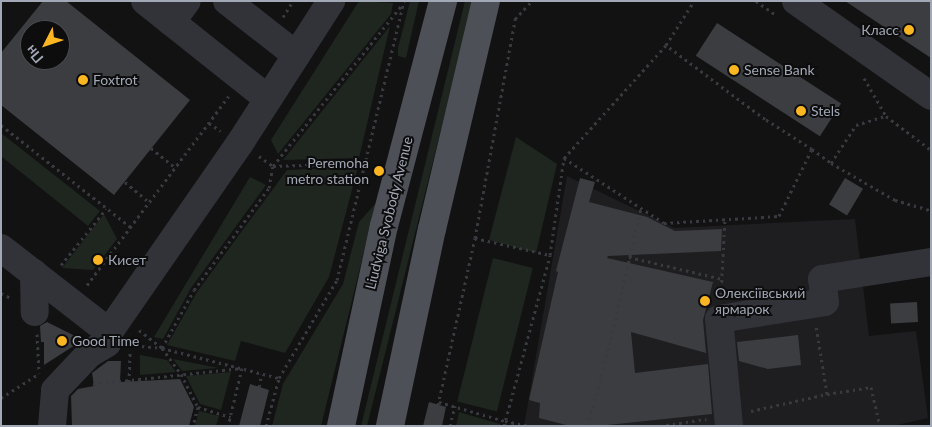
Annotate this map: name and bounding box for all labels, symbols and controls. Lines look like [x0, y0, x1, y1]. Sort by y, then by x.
north arrow [20, 20, 70, 70]
place label: Класс [861, 22, 899, 38]
marker: Класс [903, 24, 915, 36]
text: Пн [22, 42, 46, 67]
place label: Sense Bank [744, 62, 815, 78]
marker: Sense Bank [728, 64, 740, 76]
place label: Foxtrot [93, 72, 138, 88]
marker: Foxtrot [77, 74, 89, 86]
place label: Stels [811, 103, 840, 119]
marker: Stels [795, 105, 807, 117]
street label: Liudviga Svobody Avenue [362, 135, 416, 291]
place label: Peremoha metro station [286, 155, 369, 188]
marker: Peremoha metro station [373, 165, 385, 177]
place label: Кисет [108, 252, 146, 268]
marker: Кисет [92, 254, 104, 266]
place label: Олексіївський ярмарок [715, 285, 805, 318]
marker: Олексіївський ярмарок [699, 295, 711, 307]
place label: Good Time [72, 333, 140, 349]
marker: Good Time [56, 335, 68, 347]

